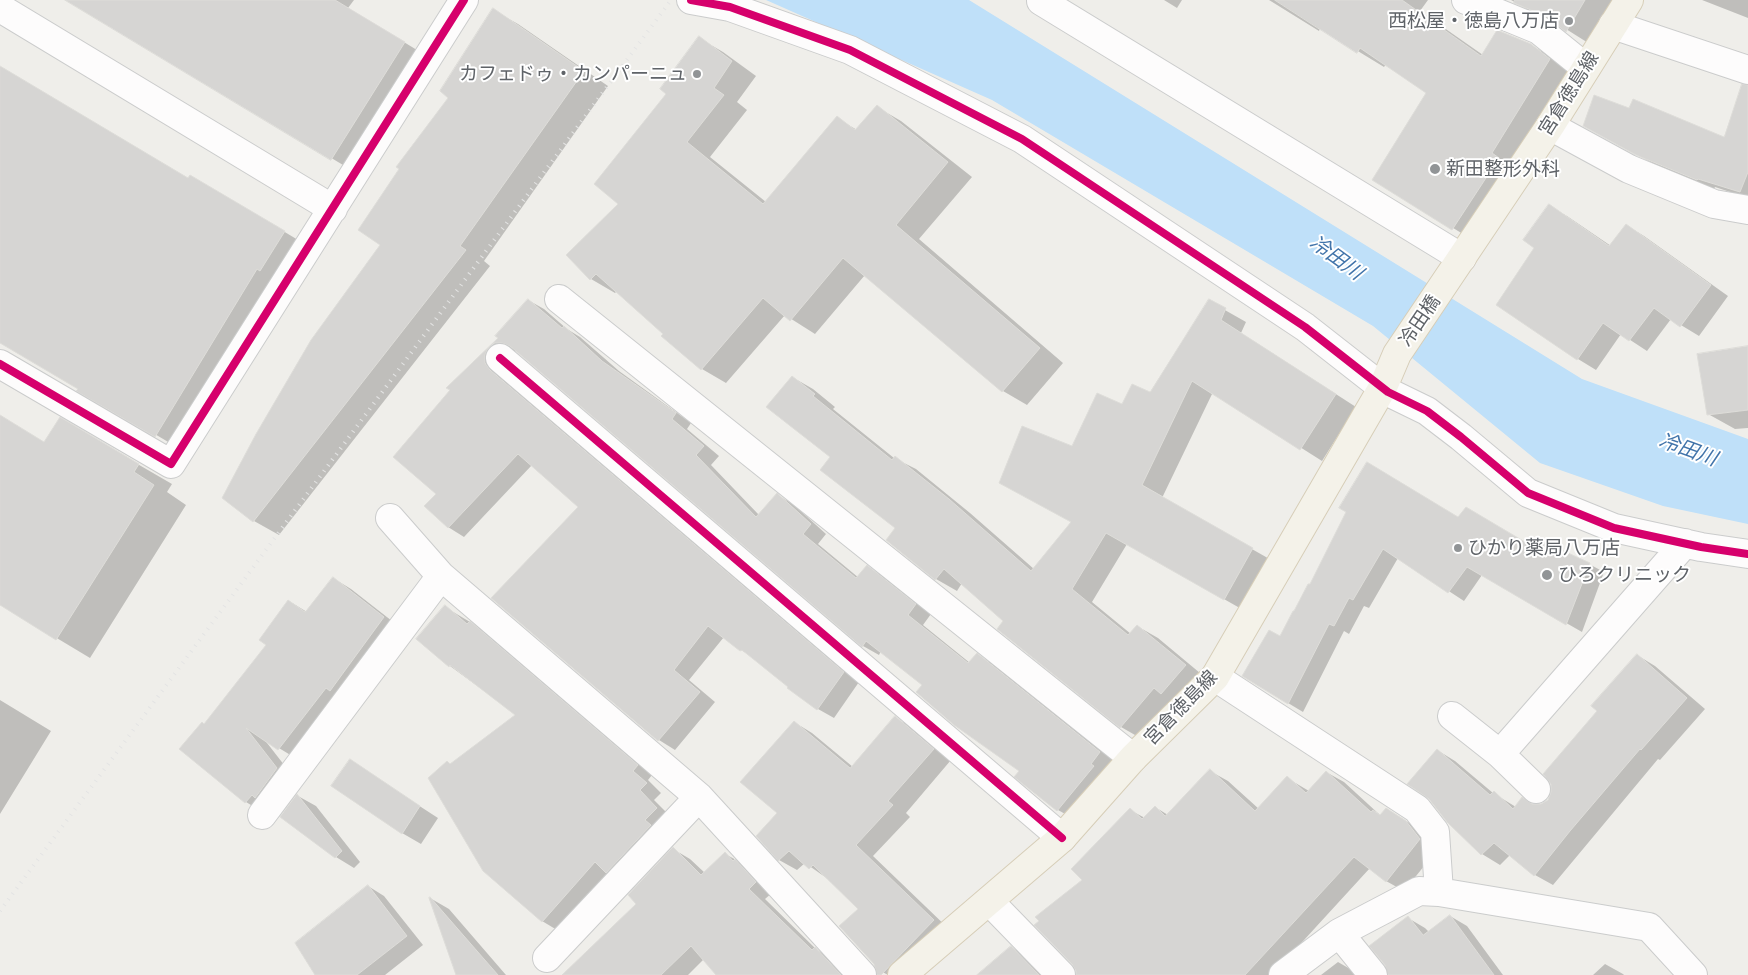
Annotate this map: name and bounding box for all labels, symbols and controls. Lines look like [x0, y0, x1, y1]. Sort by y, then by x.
place label: 西松屋・徳島八万店 [1388, 10, 1559, 32]
marker: 西松屋・徳島八万店 [1563, 15, 1575, 27]
street label: 宮倉徳島線 [1534, 48, 1604, 140]
place label: カフェドゥ・カンパーニュ [459, 63, 687, 85]
marker: カフェドゥ・カンパーニュ [691, 68, 703, 80]
place label: 新田整形外科 [1446, 158, 1560, 180]
marker: 新田整形外科 [1428, 162, 1442, 176]
water label: 冷田川 [1305, 231, 1367, 285]
street label: 冷田橋 [1395, 291, 1445, 351]
water label: 冷田川 [1656, 428, 1720, 472]
place label: ひかり薬局八万店 [1468, 537, 1620, 559]
marker: ひかり薬局八万店 [1452, 542, 1464, 554]
place label: ひろクリニック [1558, 564, 1691, 586]
marker: ひろクリニック [1540, 568, 1554, 582]
street label: 宮倉徳島線 [1140, 666, 1222, 750]

